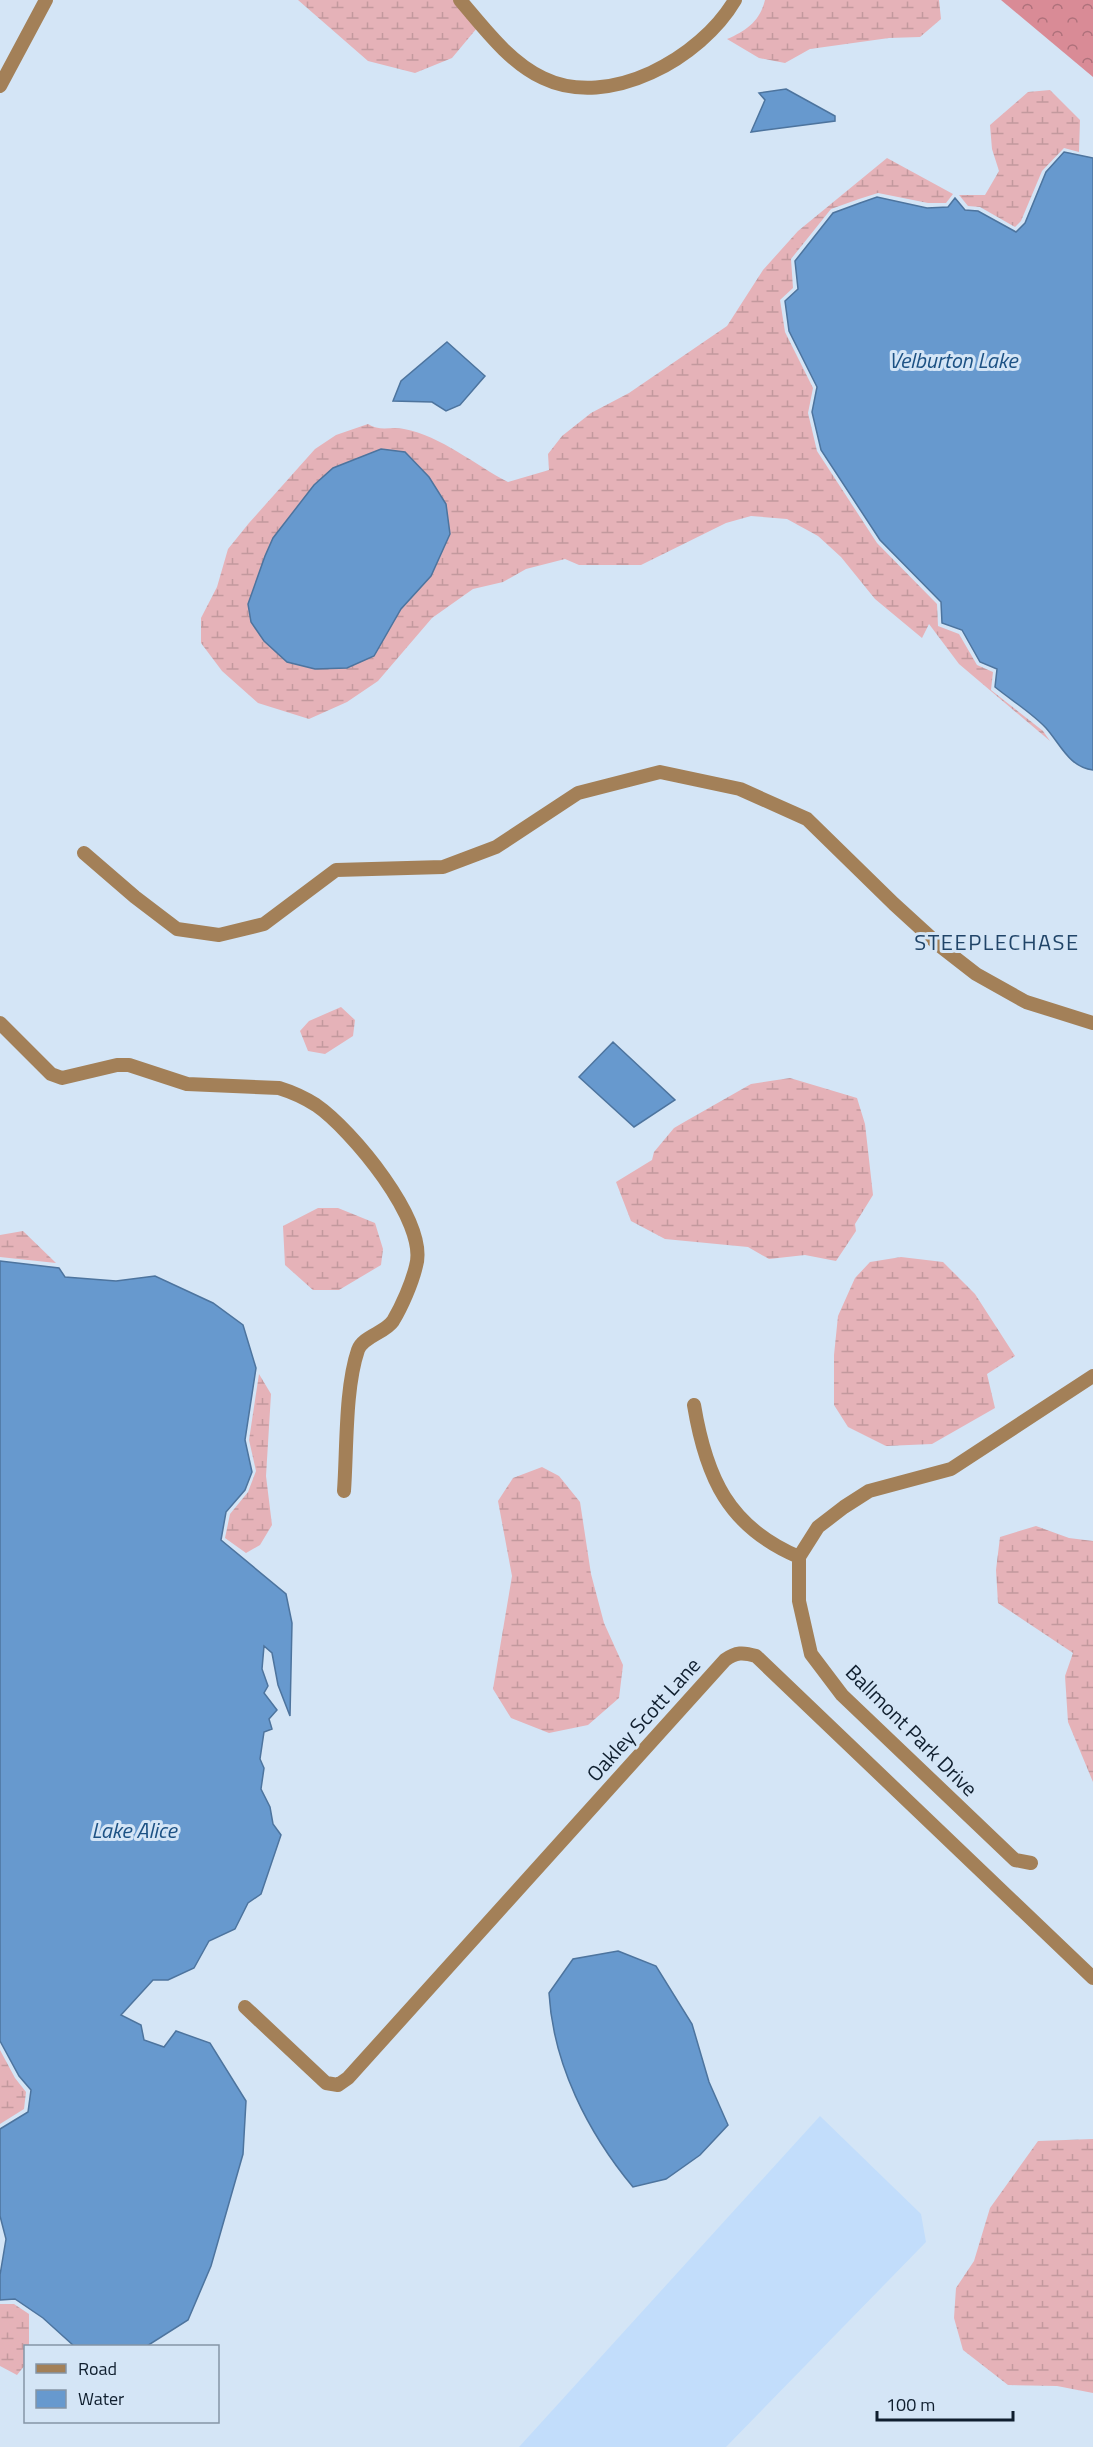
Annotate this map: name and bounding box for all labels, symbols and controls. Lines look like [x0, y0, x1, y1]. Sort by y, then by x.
water label: Velburton Lake [889, 343, 1019, 377]
district label: STEEPLECHASE [914, 925, 1080, 959]
street label: Oakley Scott Lane [578, 1650, 708, 1788]
street label: Ballmont Park Drive [839, 1657, 985, 1803]
water label: Lake Alice [91, 1813, 178, 1847]
legend [24, 2345, 219, 2423]
text: Road [78, 2355, 117, 2382]
scale bar [877, 2384, 1014, 2422]
text: Water [78, 2385, 124, 2412]
text: 100 m [886, 2391, 935, 2418]

